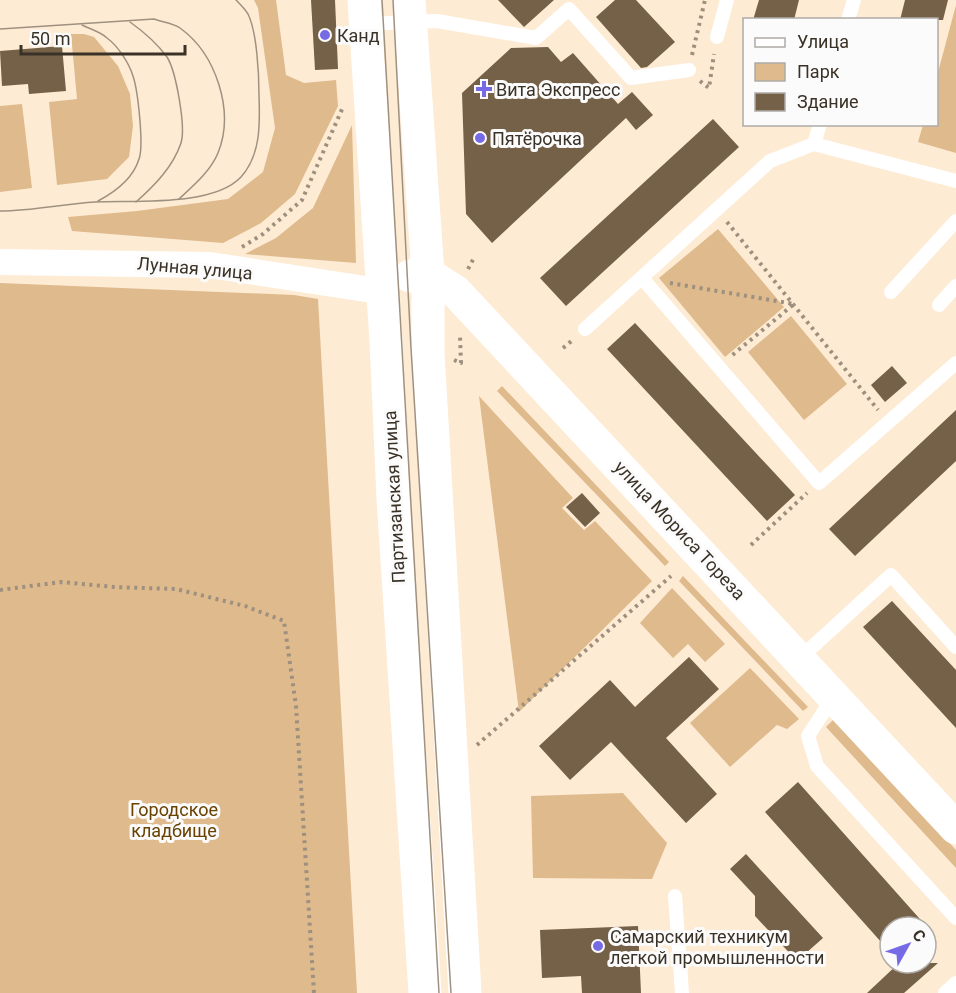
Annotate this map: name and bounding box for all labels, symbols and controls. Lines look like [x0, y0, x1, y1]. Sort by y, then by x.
scale bar [21, 18, 184, 56]
legend [743, 18, 938, 126]
place label: Канд [337, 25, 380, 46]
text: 50 m [30, 28, 70, 49]
marker: Канд [318, 28, 332, 42]
text: Улица [797, 31, 849, 52]
text: Парк [797, 61, 840, 82]
place label: Вита Экспресс [496, 79, 620, 100]
marker: Вита Экспресс [477, 82, 491, 96]
text: Здание [797, 91, 859, 112]
place label: Пятёрочка [492, 128, 582, 149]
marker: Пятёрочка [473, 131, 487, 145]
street label: Лунная улица [137, 253, 253, 283]
street label: Партизанская улица [379, 410, 409, 584]
street label: улица Мориса Тореза [610, 456, 750, 604]
park label: Городское кладбище [130, 799, 218, 841]
north arrow [878, 915, 938, 975]
place label: Самарский техникум легкой промышленности [610, 926, 824, 968]
text: С [908, 926, 930, 946]
marker: Самарский техникум легкой промышленности [591, 939, 605, 953]

